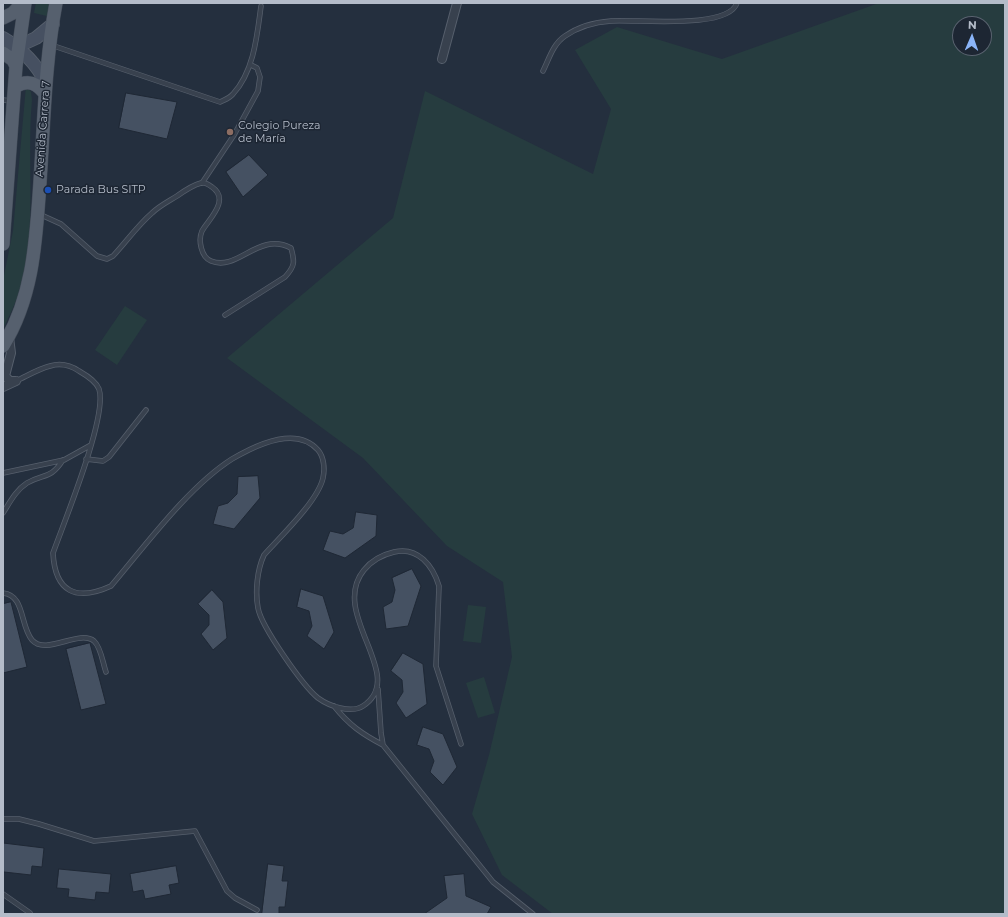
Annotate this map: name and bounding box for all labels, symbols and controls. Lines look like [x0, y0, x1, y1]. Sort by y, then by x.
north arrow [952, 16, 992, 56]
text: N [968, 18, 977, 32]
street label: Avenida Carrera 7 [33, 80, 53, 178]
place label: Colegio Pureza de María [238, 119, 321, 145]
marker: Colegio Pureza de María [225, 127, 235, 137]
place label: Parada Bus SITP [56, 183, 146, 197]
marker: Parada Bus SITP [43, 185, 53, 195]

